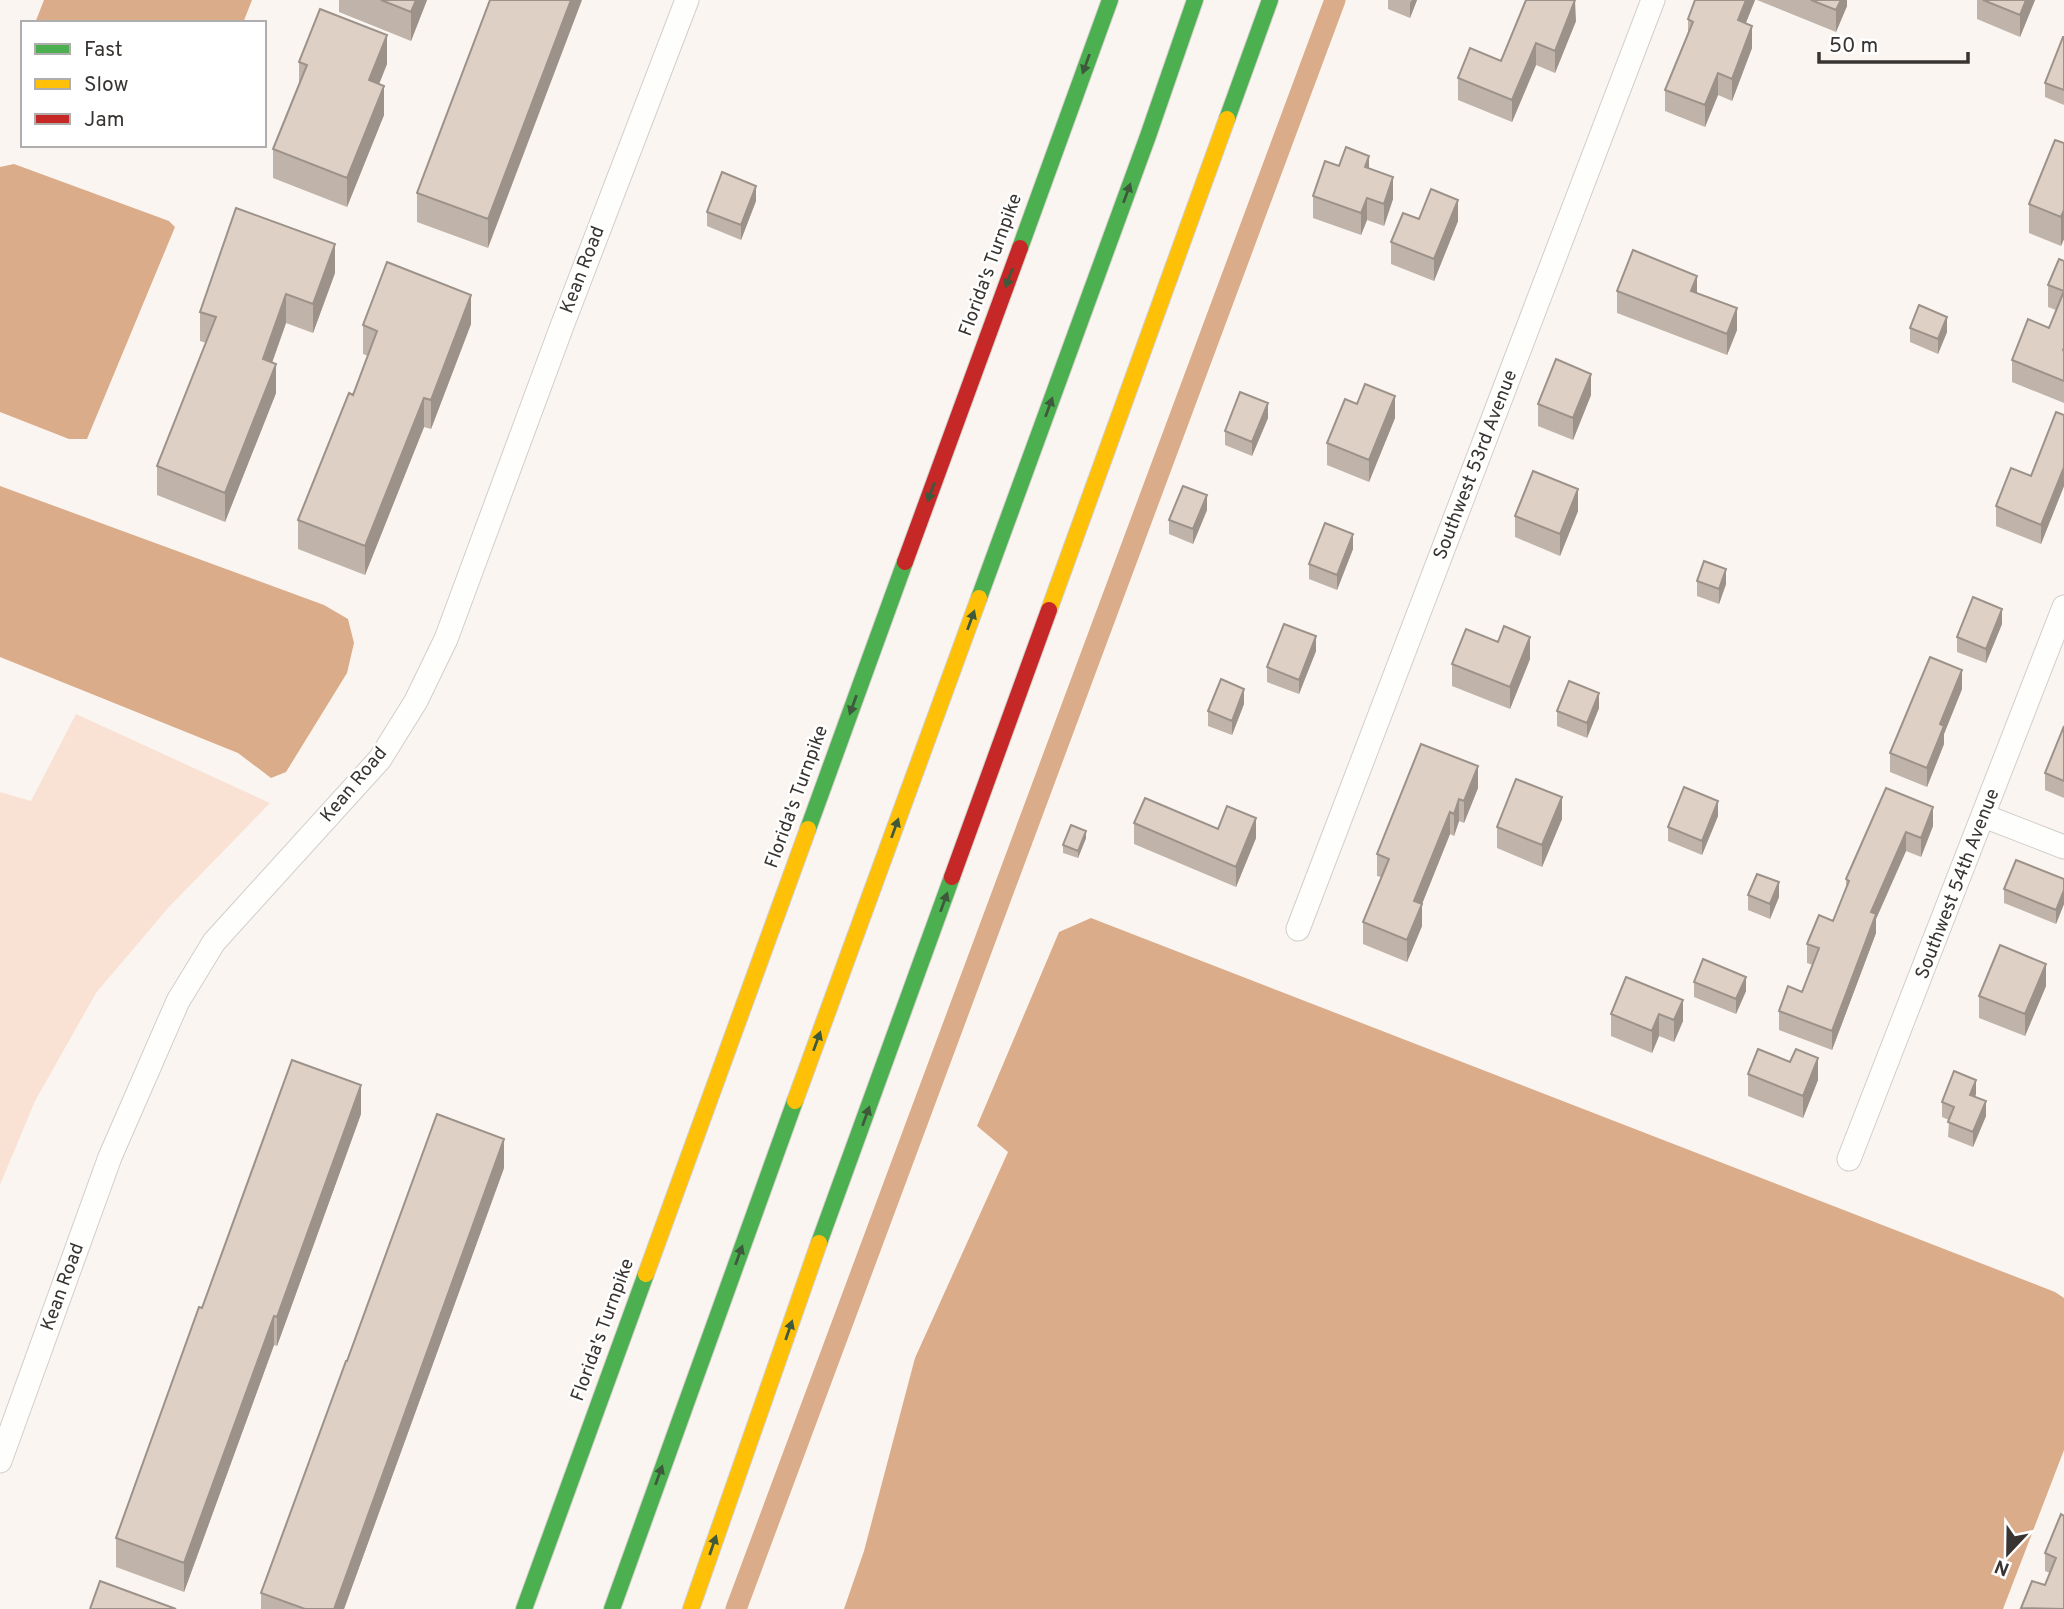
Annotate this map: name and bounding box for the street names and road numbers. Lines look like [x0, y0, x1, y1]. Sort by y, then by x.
street label: Florida's Turnpike [954, 190, 1028, 340]
street label: Kean Road [555, 223, 611, 317]
street label: Southwest 53rd Avenue [1429, 367, 1523, 563]
street label: Florida's Turnpike [760, 722, 834, 872]
street label: Kean Road [315, 742, 393, 828]
street label: Southwest 54th Avenue [1911, 785, 2005, 983]
street label: Kean Road [36, 1240, 90, 1334]
street label: Florida's Turnpike [566, 1255, 640, 1405]

